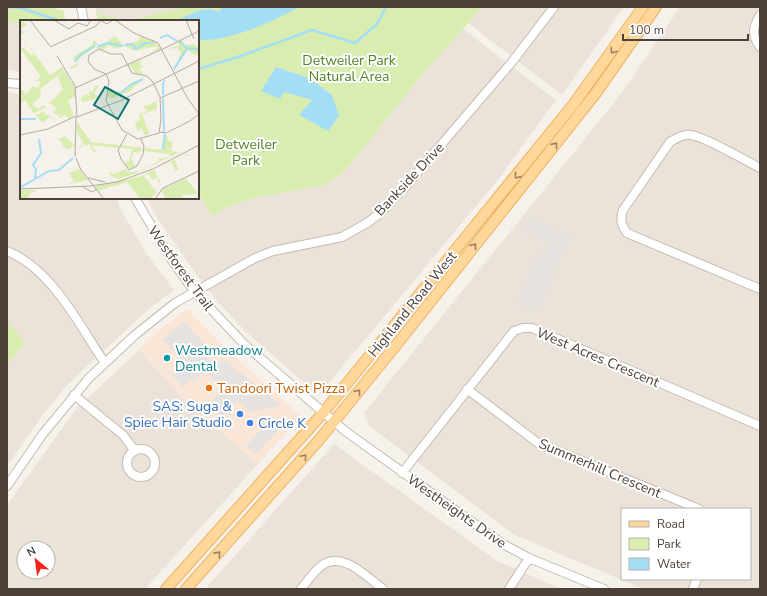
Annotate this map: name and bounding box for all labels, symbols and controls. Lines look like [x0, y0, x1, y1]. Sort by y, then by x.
scale bar [623, 16, 748, 42]
inset map [20, 20, 199, 199]
text: 100 m [629, 22, 664, 38]
one-way arrow [611, 46, 618, 53]
park label: Detweiler Park Natural Area [302, 51, 397, 86]
park label: Detweiler Park [215, 135, 277, 170]
street label: Bankside Drive [370, 138, 448, 220]
one-way arrow [551, 142, 558, 149]
one-way arrow [514, 171, 521, 178]
street label: Westforest Trail [143, 222, 218, 315]
one-way arrow [469, 243, 476, 251]
street label: Highland Road West [364, 247, 461, 361]
street label: West Acres Crescent [533, 323, 662, 392]
place label: Westmeadow Dental [175, 341, 263, 376]
marker: Westmeadow Dental [162, 353, 172, 363]
place label: Tandoori Twist Pizza [217, 379, 345, 398]
marker: Tandoori Twist Pizza [204, 383, 214, 393]
one-way arrow [354, 389, 361, 396]
place label: SAS: Suga & Spiec Hair Studio [124, 397, 232, 432]
marker: SAS: Suga & Spiec Hair Studio [235, 409, 245, 419]
place label: Circle K [258, 414, 306, 433]
marker: Circle K [245, 418, 255, 428]
street label: Summerhill Crescent [536, 434, 664, 503]
one-way arrow [299, 454, 306, 462]
street label: Westheights Drive [403, 470, 510, 553]
legend [621, 508, 751, 580]
text: Road [657, 516, 685, 532]
text: Park [657, 536, 682, 552]
north arrow [16, 540, 56, 580]
text: N [24, 543, 39, 560]
one-way arrow [213, 551, 220, 559]
text: Water [657, 556, 691, 572]

